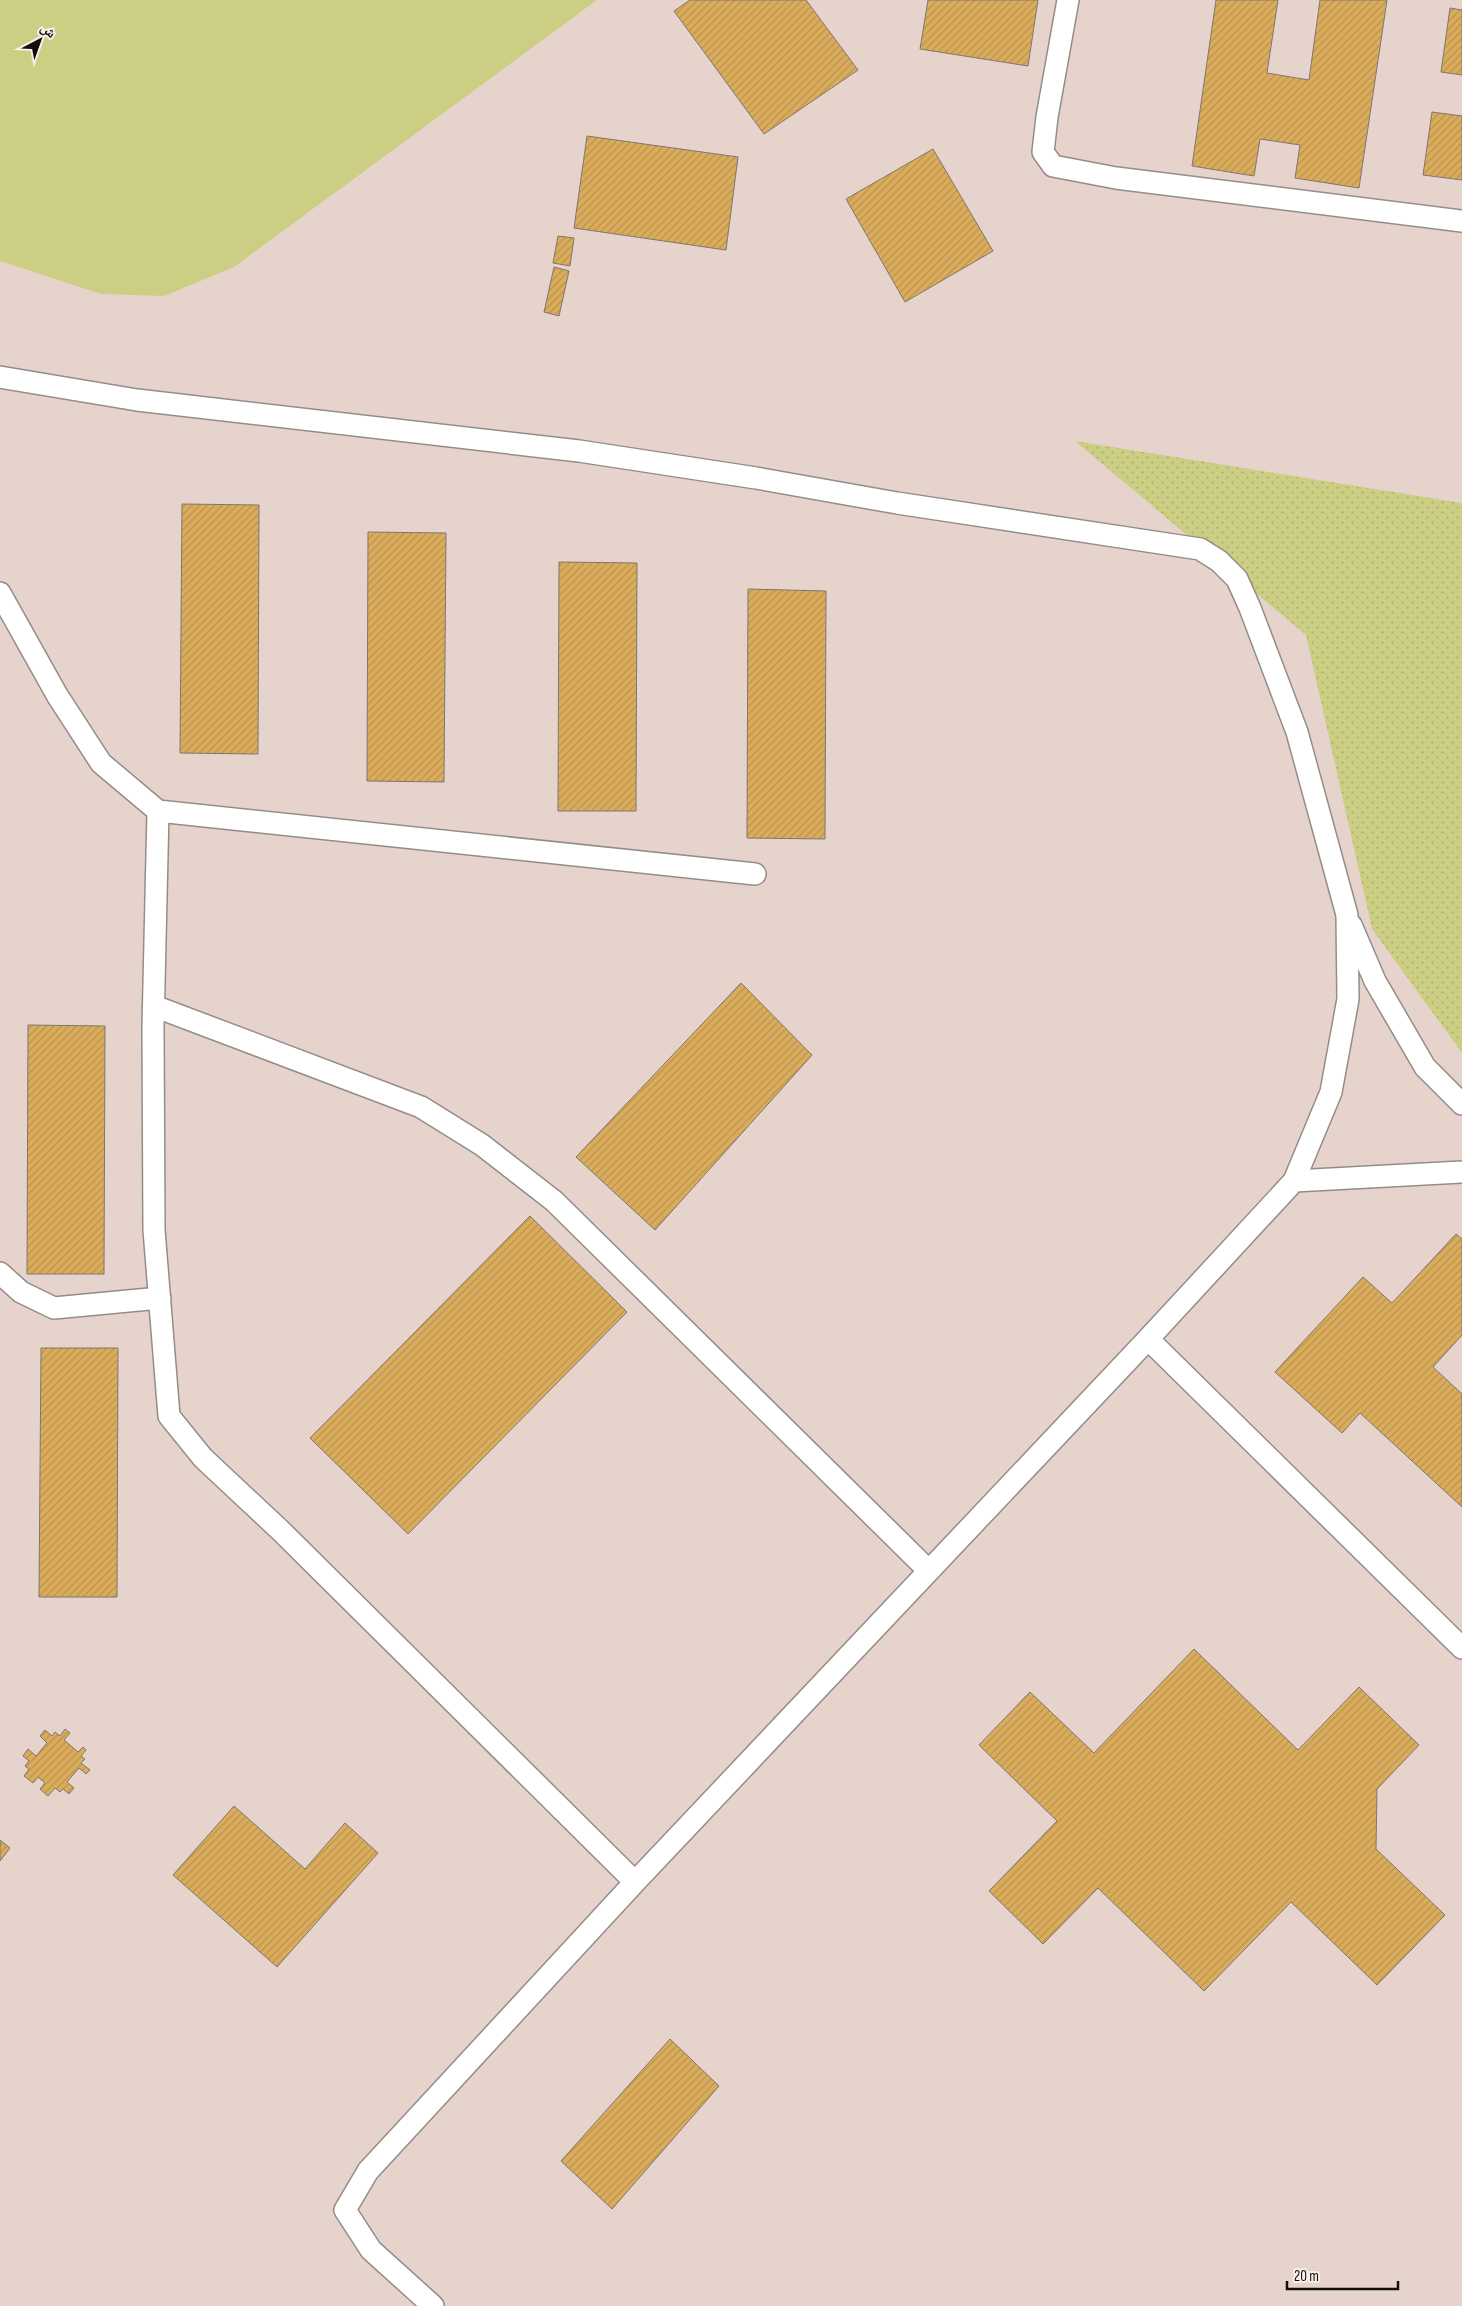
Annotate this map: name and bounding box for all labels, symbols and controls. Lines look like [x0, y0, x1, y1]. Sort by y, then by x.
north arrow [15, 15, 65, 65]
text: ش [37, 19, 59, 42]
scale bar [1287, 2258, 1398, 2290]
text: 20 m [1294, 2267, 1319, 2286]

